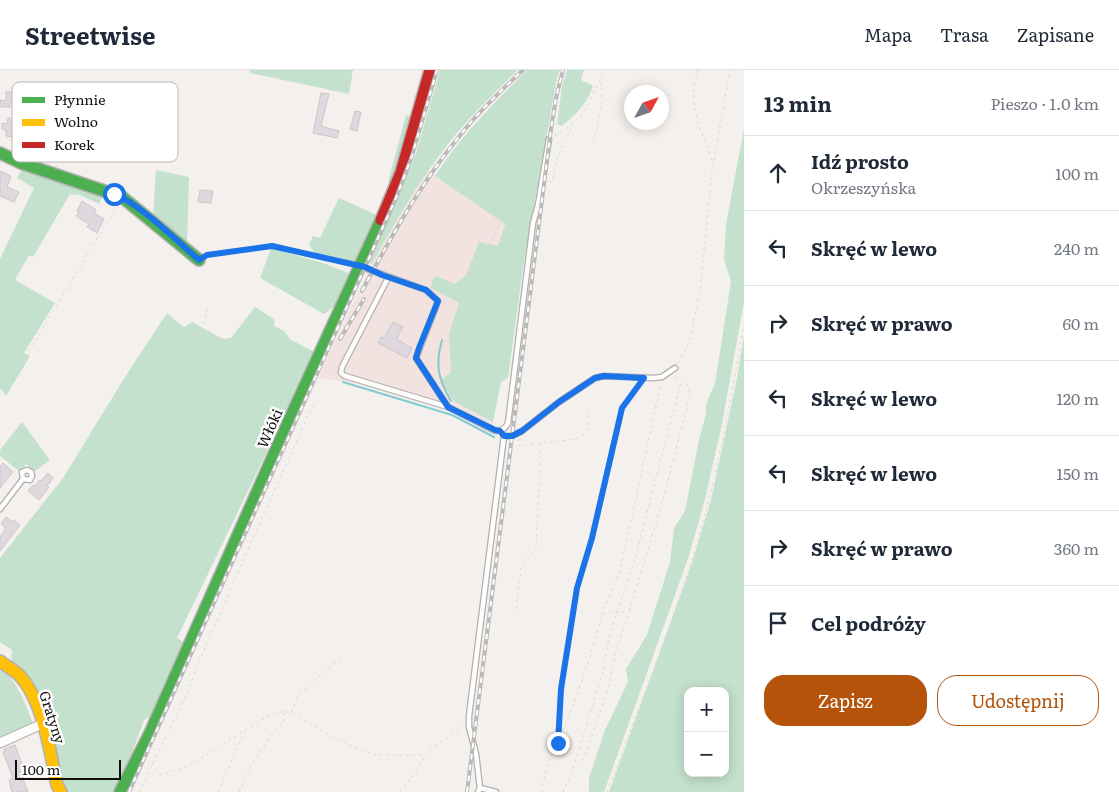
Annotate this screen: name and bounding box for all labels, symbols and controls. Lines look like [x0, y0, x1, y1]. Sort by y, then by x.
text: Streetwise [25, 17, 155, 52]
text: Mapa [864, 21, 912, 48]
text: Trasa [940, 21, 989, 48]
text: Zapisane [1017, 21, 1094, 48]
legend [12, 82, 178, 162]
north arrow [624, 85, 669, 130]
text: 13 min [764, 87, 832, 118]
text: Płynnie [54, 89, 106, 109]
text: Pieszo · 1.0 km [990, 91, 1099, 115]
text: Wolno [54, 111, 98, 131]
text: Korek [54, 134, 95, 154]
text: Idź prosto [811, 147, 909, 175]
icon: ahead [764, 159, 792, 187]
text: 100 m [1055, 161, 1099, 185]
text: Okrzeszyńska [811, 175, 916, 199]
route start [103, 183, 126, 206]
icon: left [764, 234, 792, 262]
text: Skręć w lewo [811, 234, 937, 262]
text: 240 m [1054, 236, 1099, 260]
icon: right [764, 309, 792, 337]
text: Skręć w prawo [811, 309, 953, 337]
text: 60 m [1062, 311, 1099, 335]
icon: left [764, 384, 792, 412]
text: Skręć w lewo [811, 384, 937, 412]
text: 120 m [1056, 386, 1099, 410]
street label: Włóki [252, 405, 287, 451]
icon: left [764, 459, 792, 487]
text: Skręć w lewo [811, 459, 937, 487]
text: 150 m [1056, 461, 1099, 485]
icon: right [764, 534, 792, 562]
text: Skręć w prawo [811, 534, 953, 562]
text: 360 m [1054, 536, 1099, 560]
icon: arrive [764, 609, 792, 637]
text: Cel podróży [811, 609, 926, 637]
button: Zapisz [764, 675, 927, 726]
button: Udostępnij [937, 675, 1099, 726]
map controls [684, 687, 729, 777]
button: + [684, 687, 729, 732]
street label: Gratyny [35, 688, 71, 747]
route end [547, 732, 570, 755]
button: − [684, 732, 729, 777]
scale bar [15, 757, 121, 780]
text: 100 m [22, 759, 60, 779]

